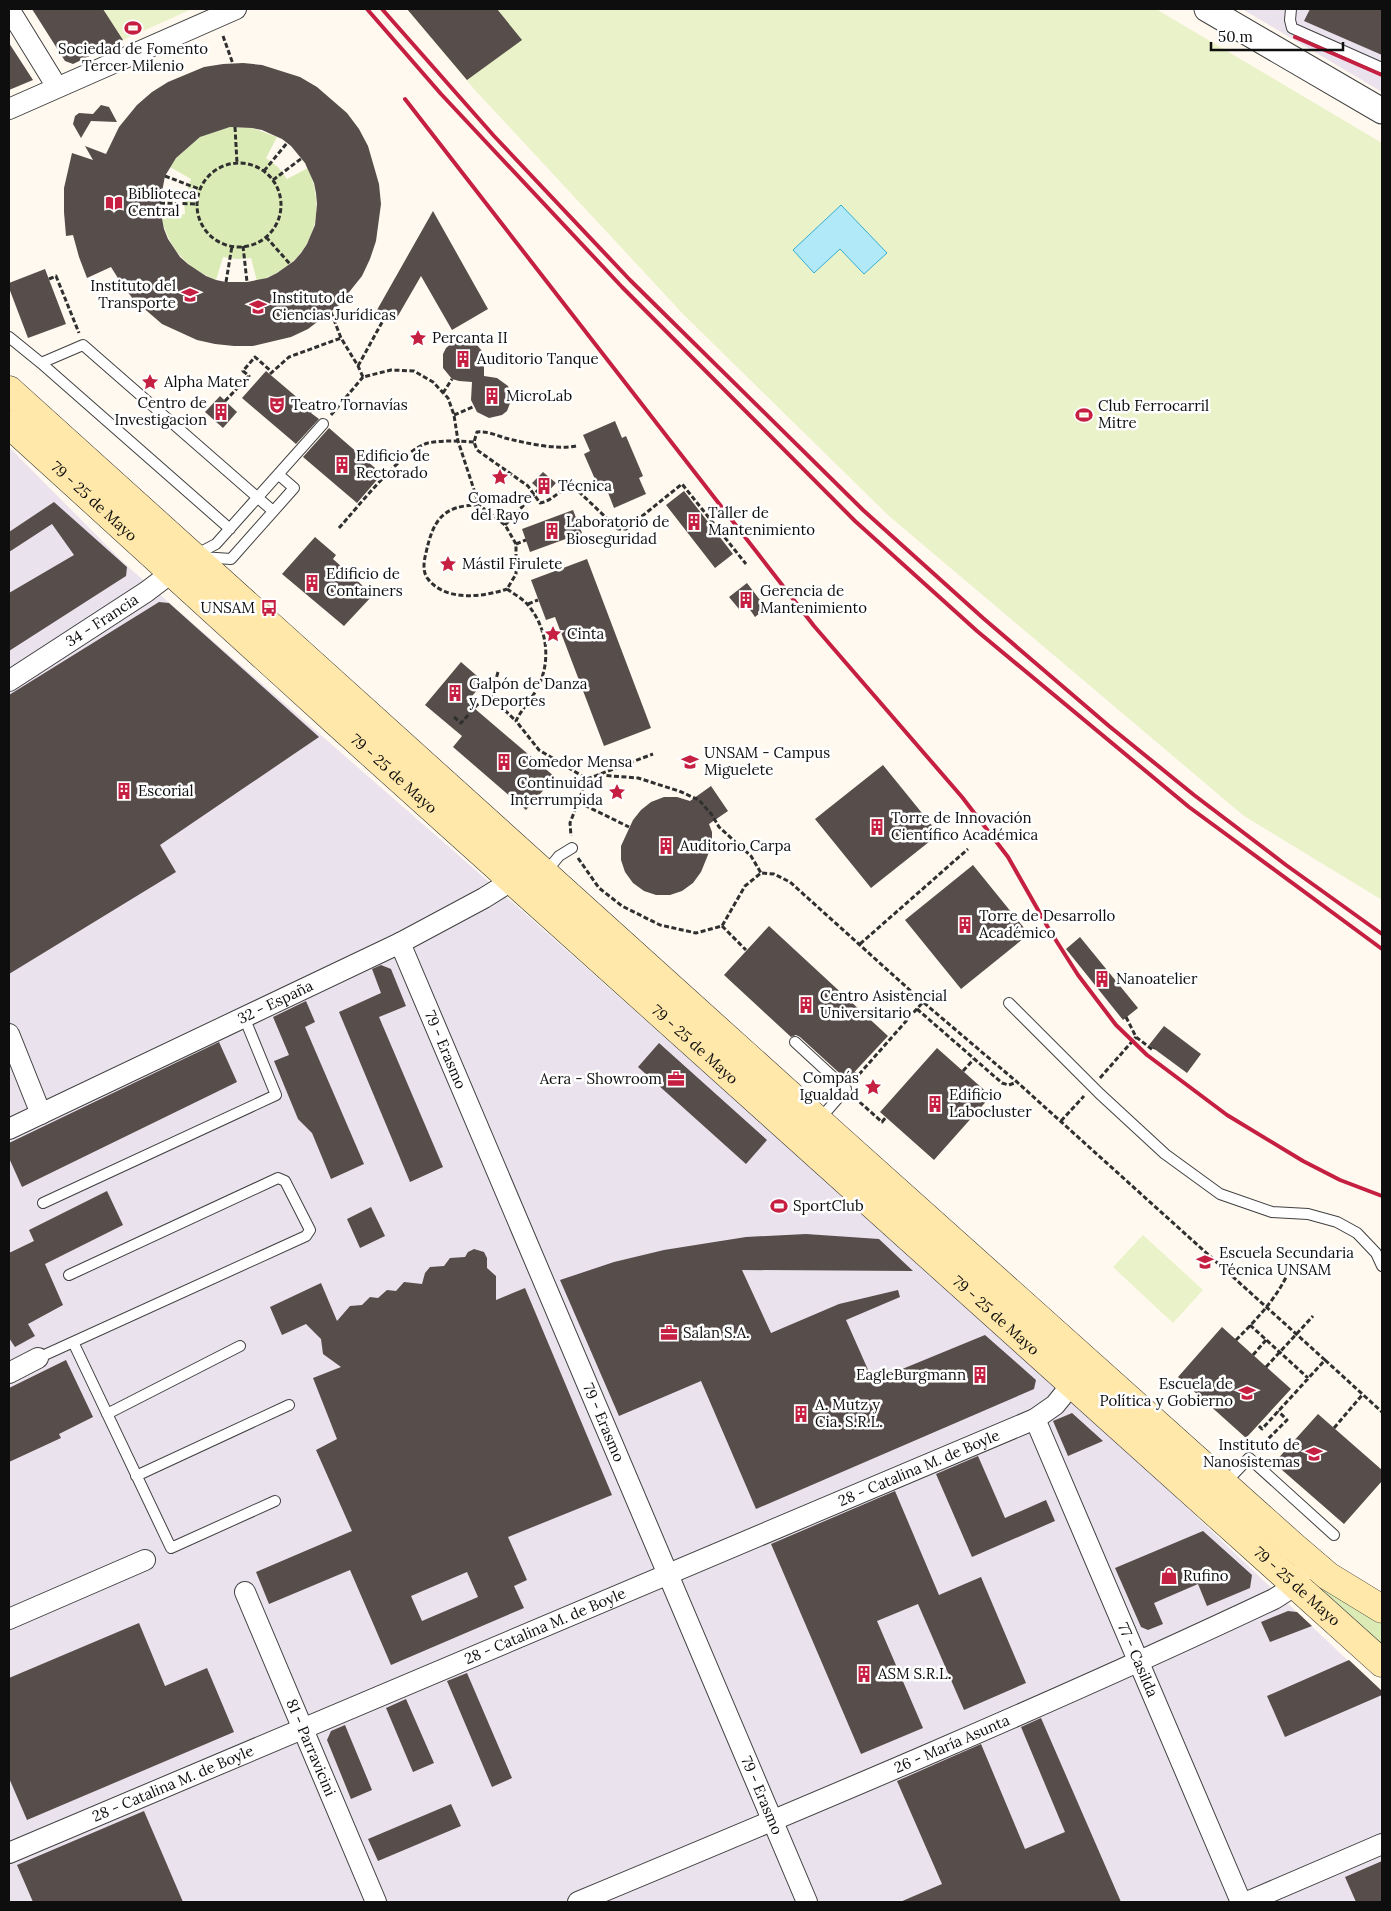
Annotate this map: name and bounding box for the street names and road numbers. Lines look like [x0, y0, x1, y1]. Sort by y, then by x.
street label: 79 - 25 de Mayo [47, 457, 142, 545]
street label: 34 - Francia [62, 589, 142, 651]
street label: 79 - 25 de Mayo [347, 730, 441, 817]
street label: 32 - España [234, 976, 316, 1028]
street label: 79 - 25 de Mayo [648, 1000, 743, 1088]
street label: 79 - Erasmo [421, 1007, 471, 1092]
street label: 79 - 25 de Mayo [949, 1271, 1044, 1359]
street label: 79 - Erasmo [579, 1380, 629, 1465]
street label: 28 - Catalina M. de Boyle [835, 1425, 1002, 1510]
street label: 79 - 25 de Mayo [1250, 1542, 1345, 1630]
street label: 28 - Catalina M. de Boyle [461, 1583, 628, 1668]
street label: 77 - Casilda [1114, 1620, 1163, 1700]
street label: 81 - Parravicini [282, 1696, 340, 1799]
street label: 26 - María Asunta [891, 1710, 1013, 1777]
street label: 28 - Catalina M. de Boyle [89, 1741, 256, 1826]
street label: 79 - Erasmo [737, 1753, 787, 1838]

